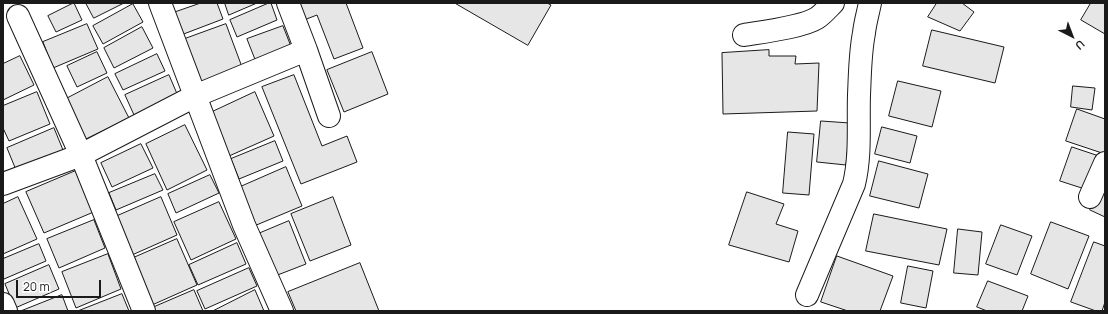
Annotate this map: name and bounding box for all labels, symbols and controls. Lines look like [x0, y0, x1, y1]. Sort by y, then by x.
north arrow [1052, 16, 1092, 56]
text: U [1072, 37, 1088, 54]
scale bar [18, 272, 103, 298]
text: 20 m [23, 278, 50, 295]

